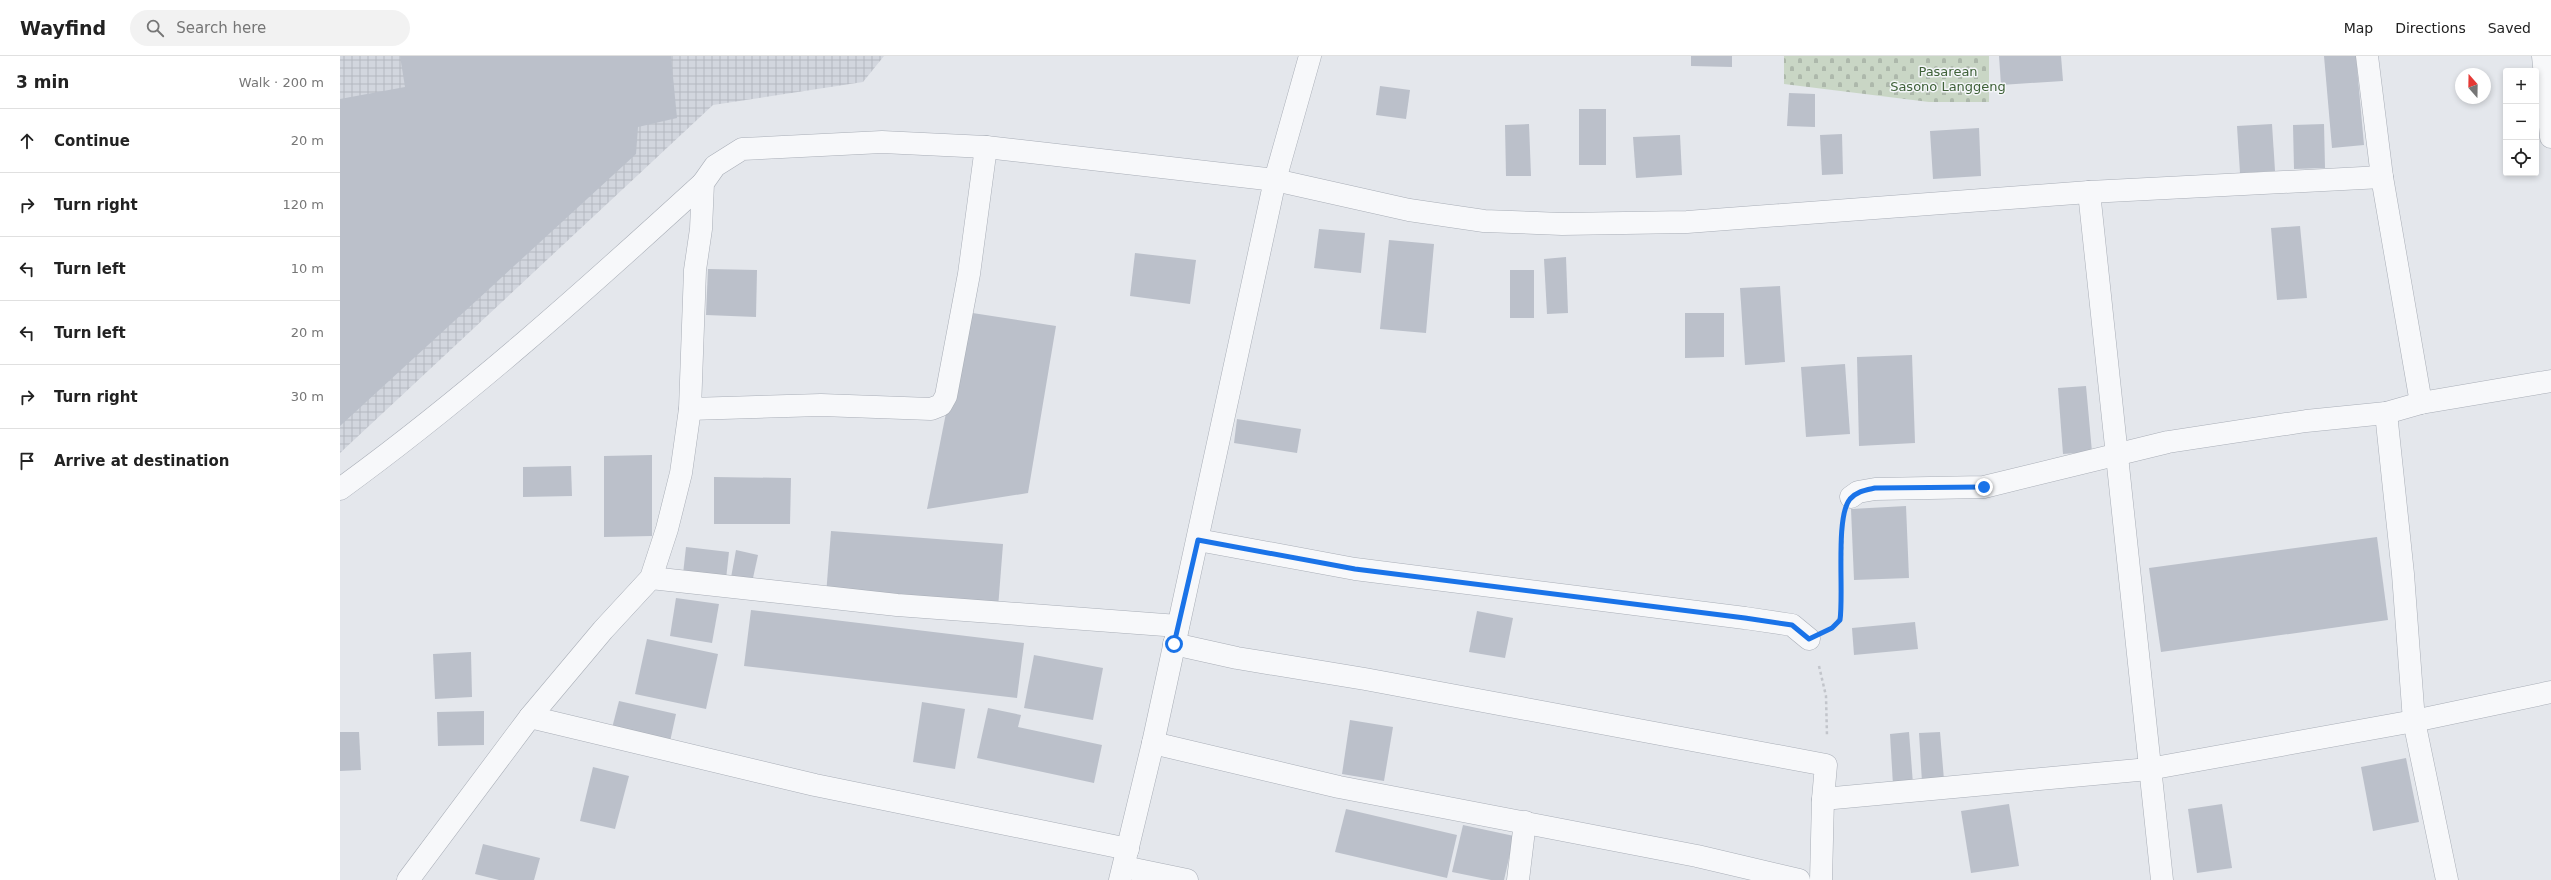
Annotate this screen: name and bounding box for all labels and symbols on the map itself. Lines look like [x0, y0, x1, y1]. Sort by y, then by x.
park label: Pasarean Sasono Langgeng [1890, 64, 2006, 94]
north arrow [2455, 68, 2491, 104]
route end [1975, 478, 1993, 496]
route start [1165, 635, 1183, 653]

